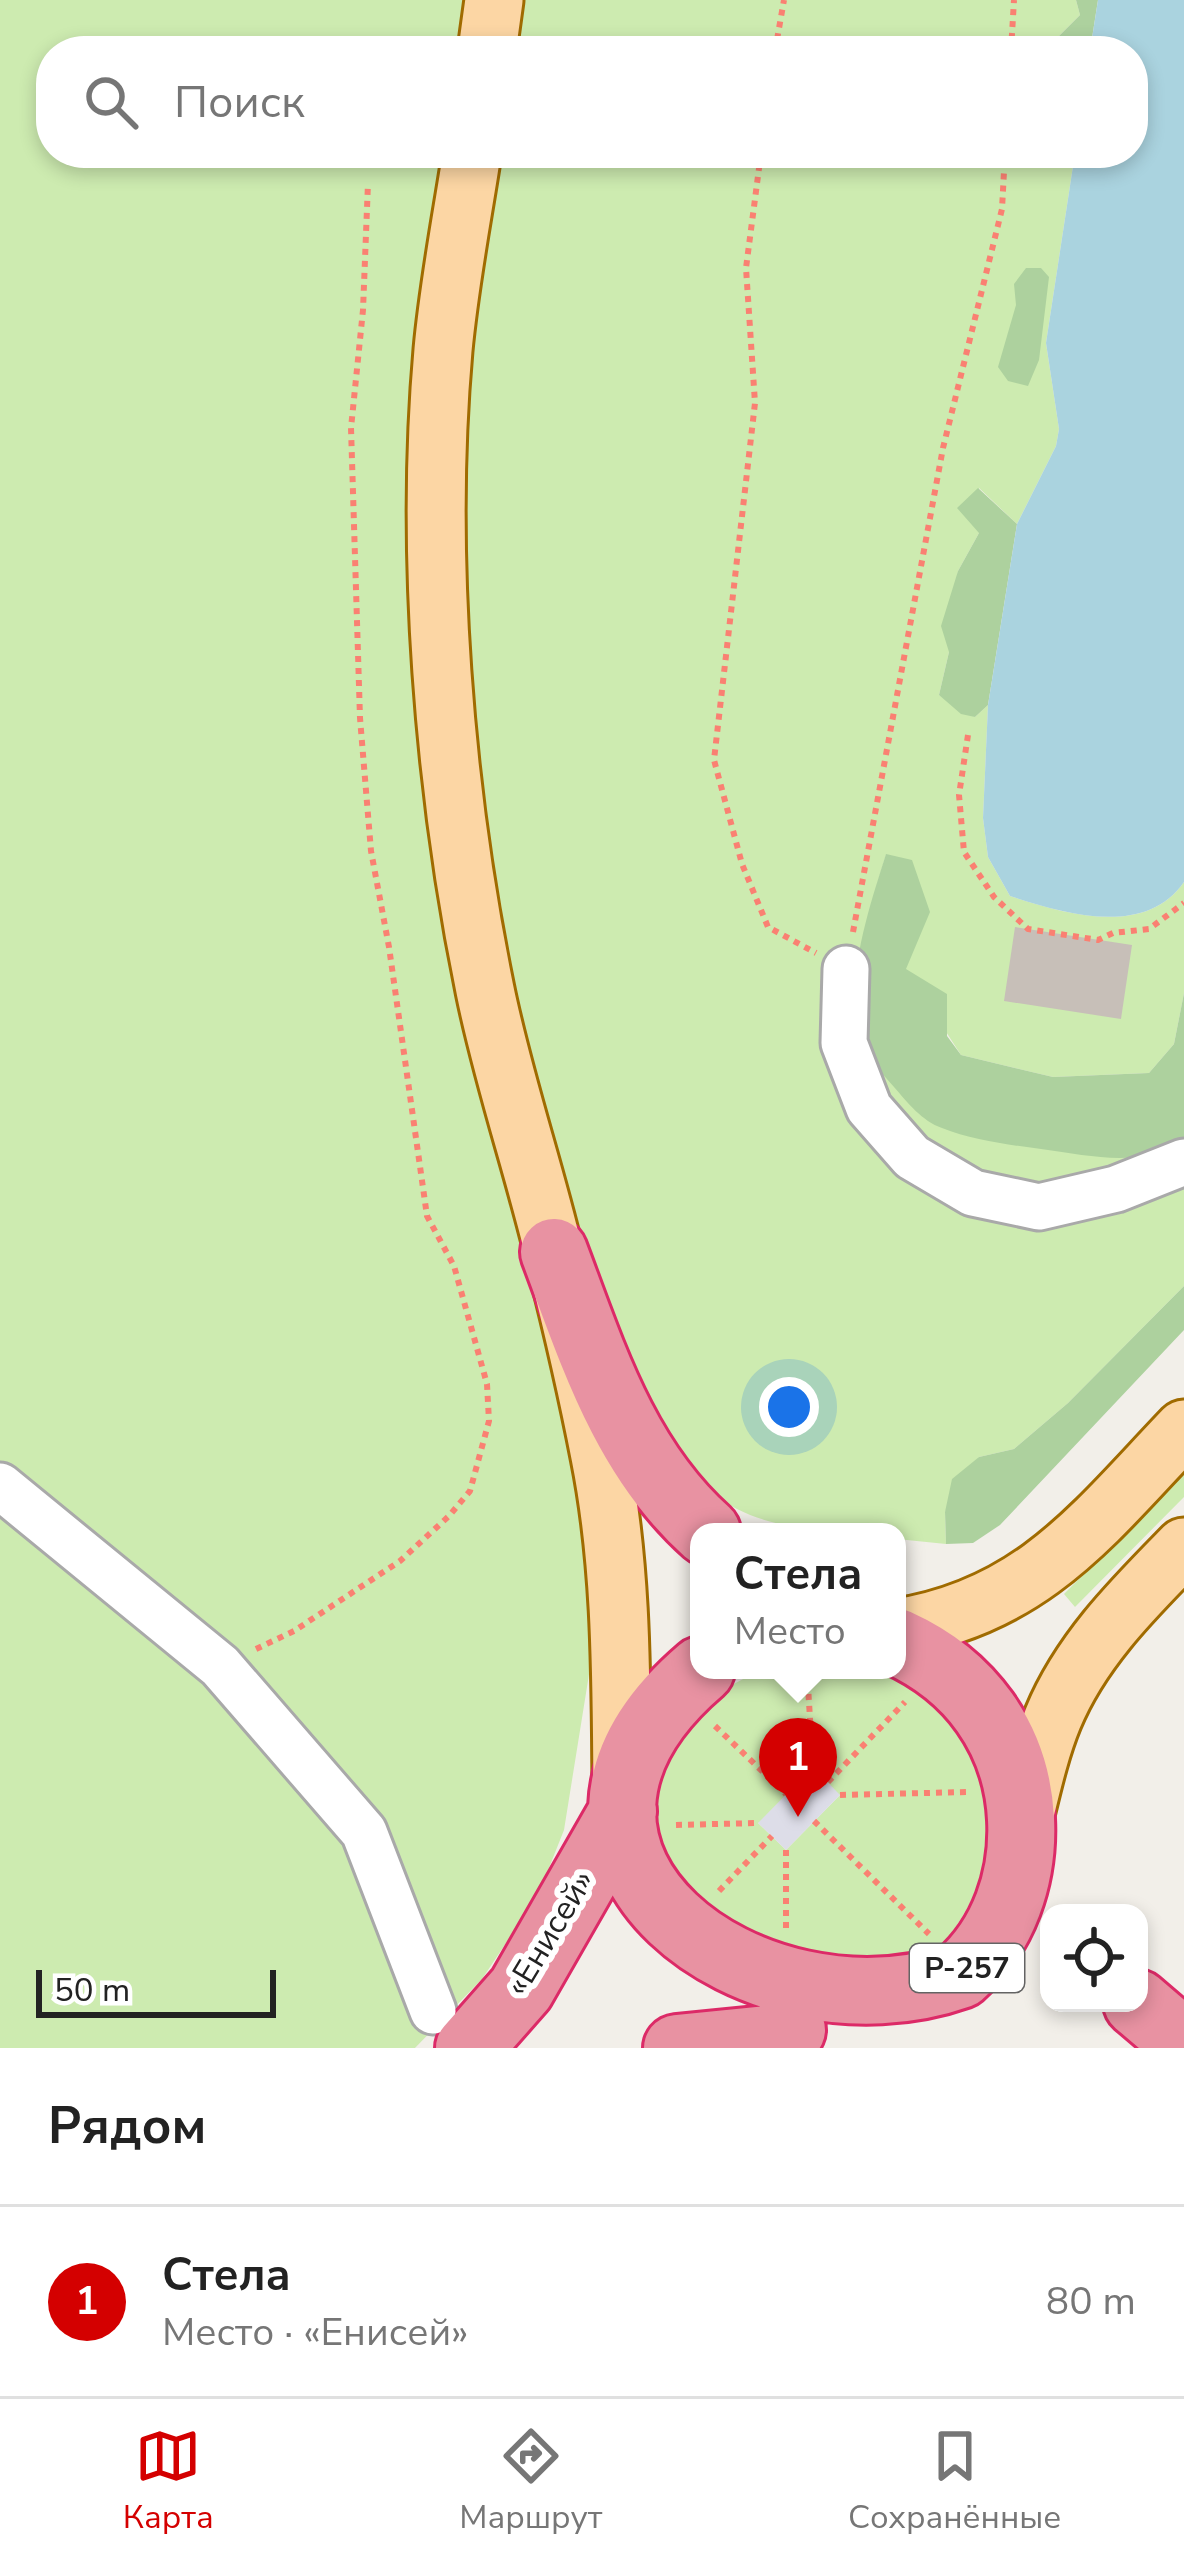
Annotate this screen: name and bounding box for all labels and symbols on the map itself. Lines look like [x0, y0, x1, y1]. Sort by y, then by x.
your location [759, 1377, 819, 1437]
pin: 1 [759, 1718, 837, 1817]
street label: «Енисей» [495, 1862, 605, 2004]
road number: Р-257 [910, 1944, 1024, 1992]
scale bar [36, 1964, 276, 2017]

